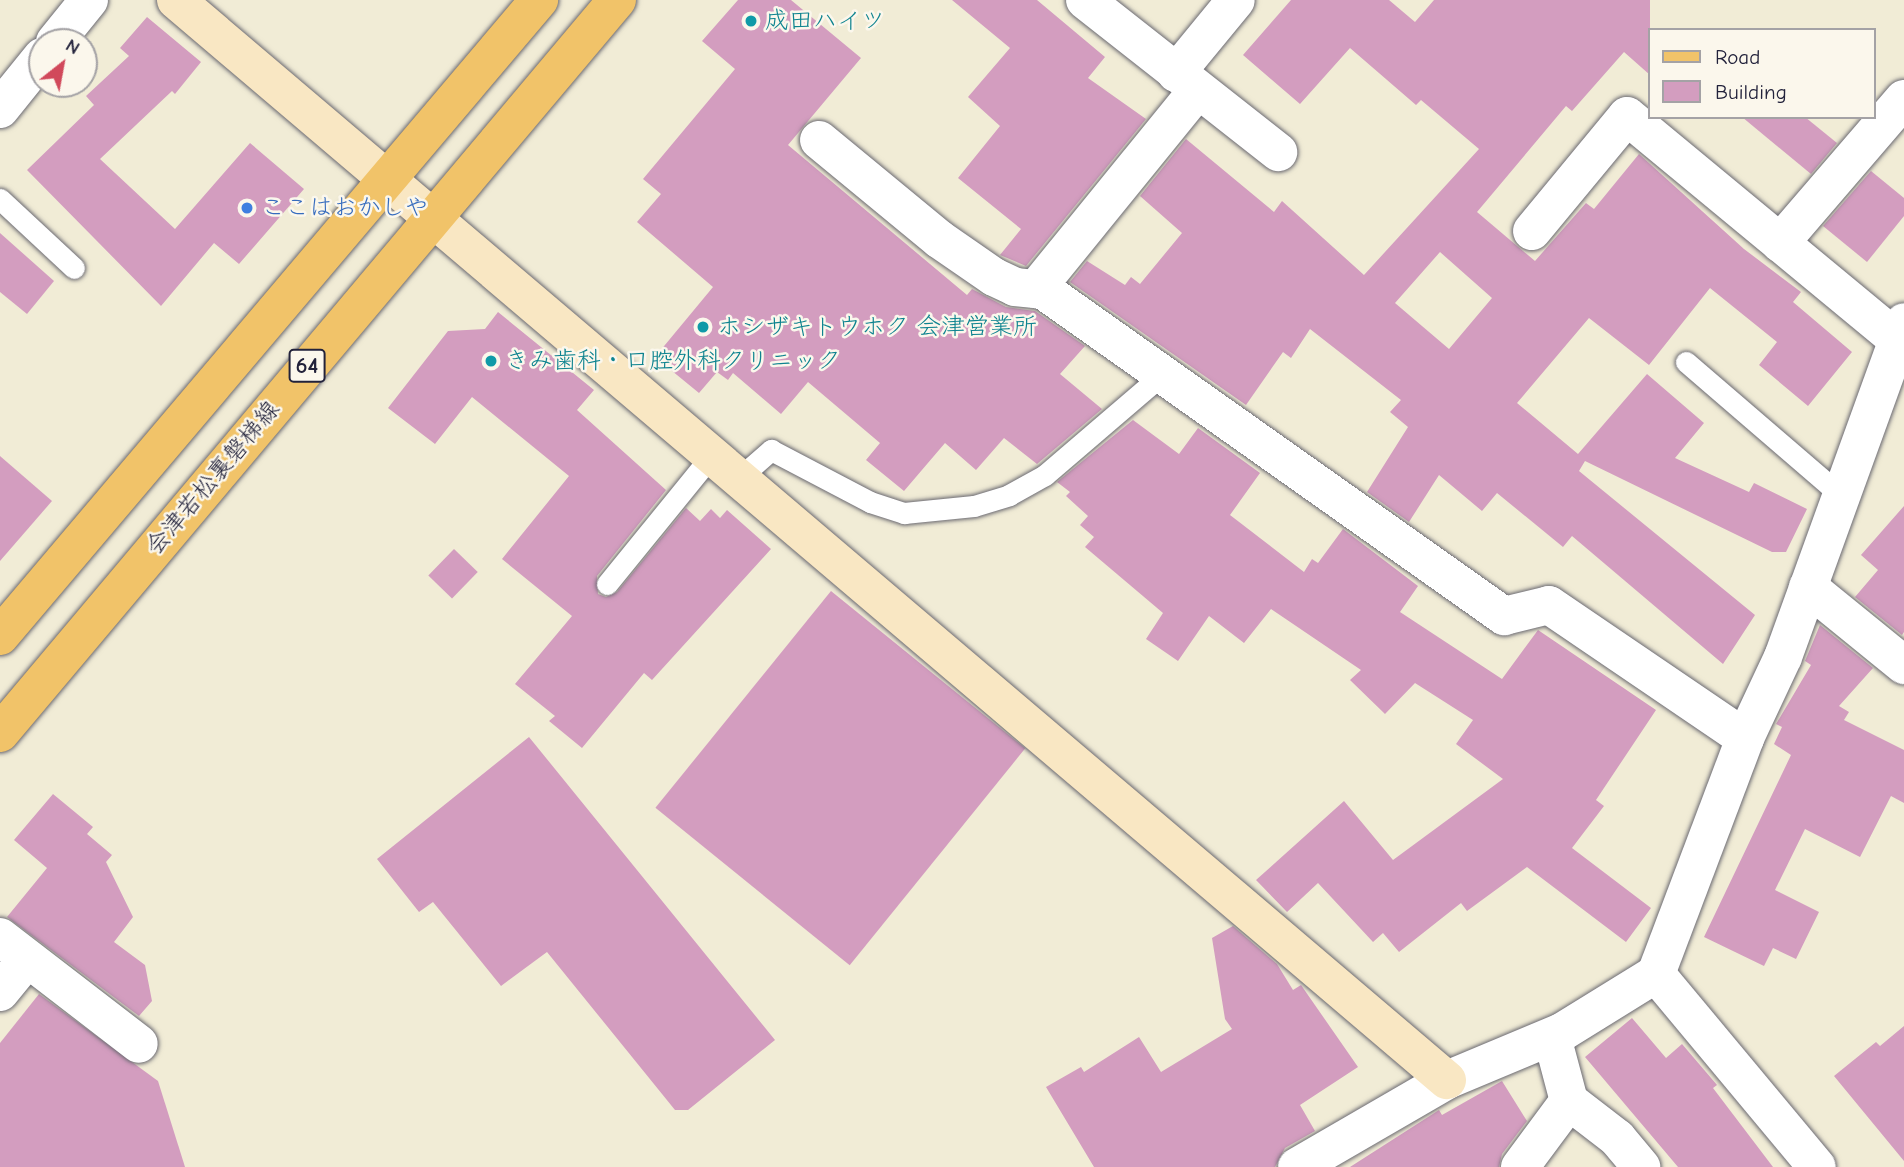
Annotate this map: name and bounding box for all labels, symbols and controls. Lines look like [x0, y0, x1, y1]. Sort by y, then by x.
place label: 成田ハイツ [765, 7, 885, 35]
marker: 成田ハイツ [743, 13, 759, 29]
north arrow [28, 28, 98, 98]
legend [1648, 28, 1876, 119]
text: N [62, 34, 84, 59]
text: Road [1715, 45, 1760, 69]
text: Building [1715, 80, 1787, 104]
place label: ここはおかしや [261, 194, 429, 222]
marker: ここはおかしや [239, 200, 255, 216]
place label: ホシザキトウホク 会津営業所 [717, 313, 1037, 341]
marker: ホシザキトウホク 会津営業所 [695, 319, 711, 335]
road number: 64 [288, 346, 326, 386]
place label: きみ歯科・口腔外科クリニック [505, 347, 841, 375]
marker: きみ歯科・口腔外科クリニック [483, 353, 499, 369]
street label: 会津若松裏磐梯線 [140, 395, 286, 561]

